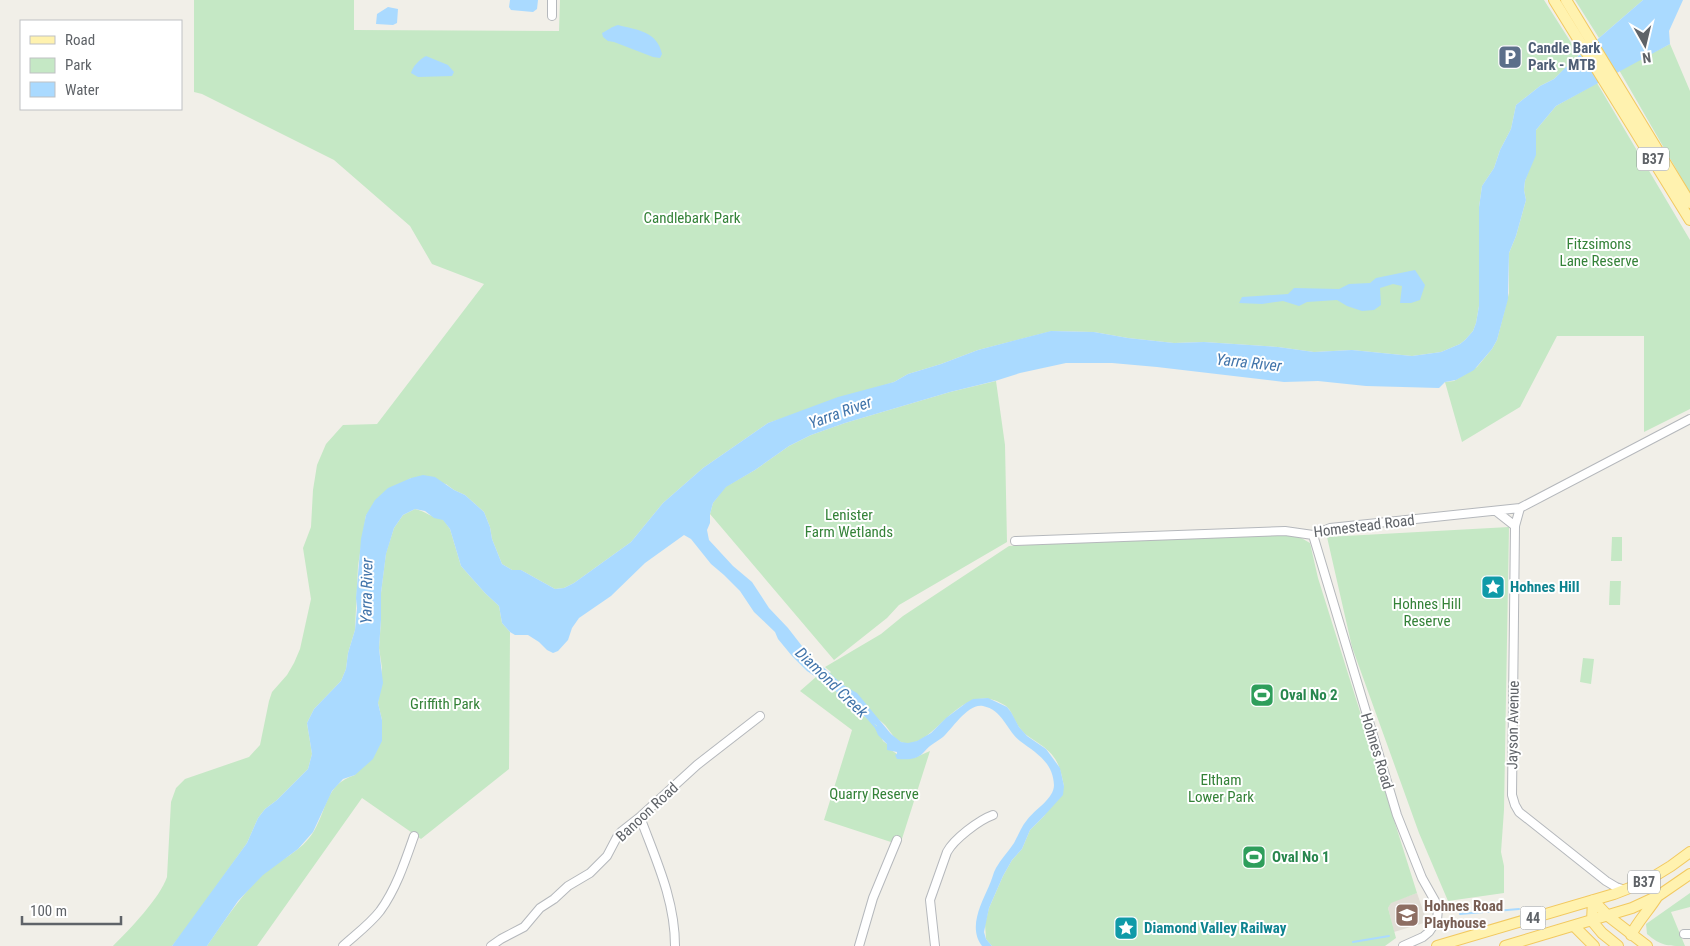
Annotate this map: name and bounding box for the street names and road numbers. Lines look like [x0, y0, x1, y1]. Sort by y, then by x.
road number: B37 [1637, 148, 1669, 170]
street label: Homestead Road [1312, 511, 1416, 541]
street label: Jayson Avenue [1503, 680, 1523, 770]
street label: Hohnes Road [1357, 711, 1397, 791]
street label: Banoon Road [612, 779, 682, 845]
road number: B37 [1628, 870, 1660, 894]
road number: 44 [1520, 906, 1546, 930]

